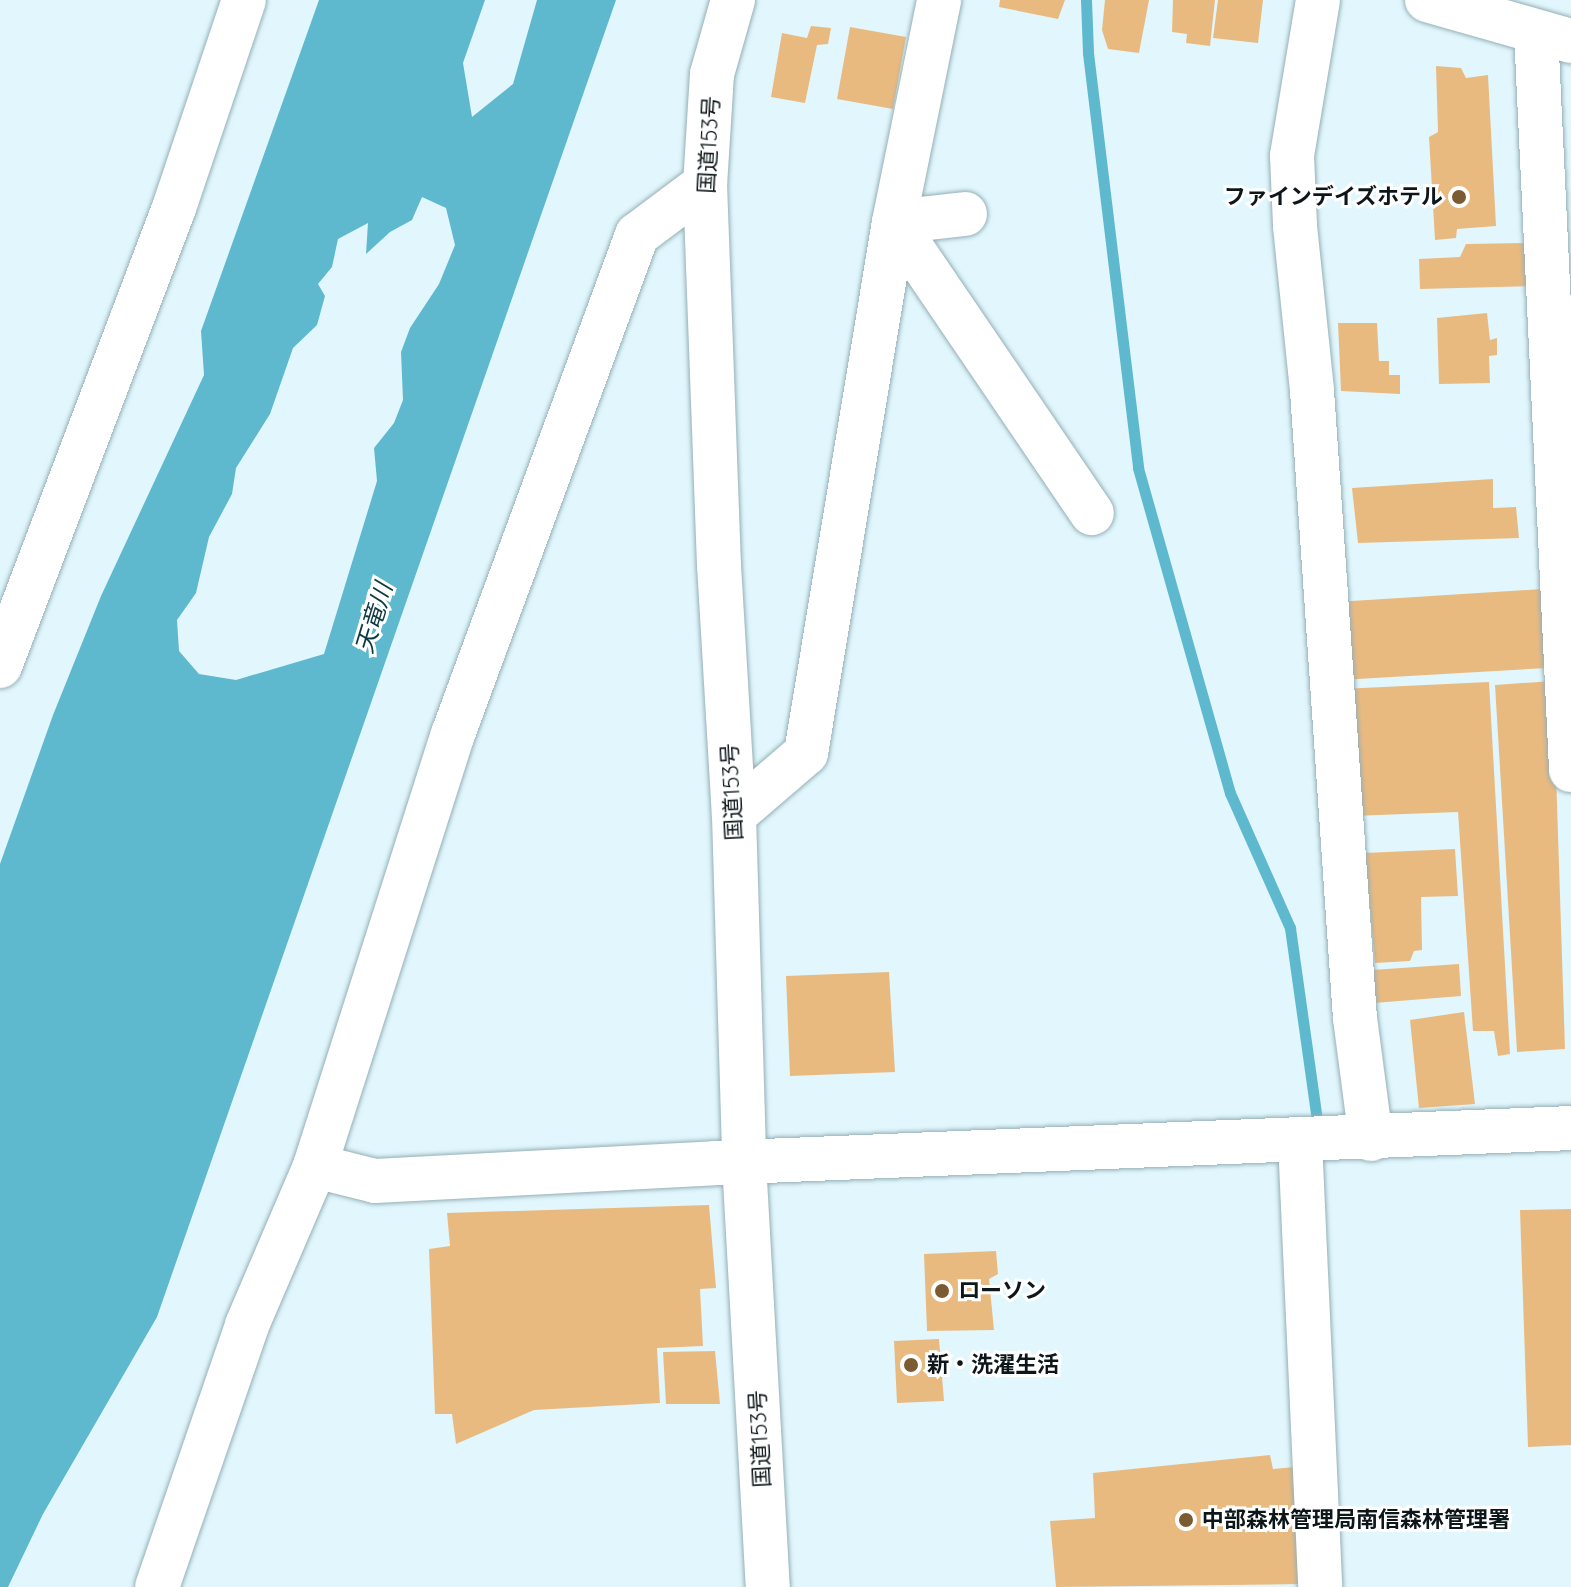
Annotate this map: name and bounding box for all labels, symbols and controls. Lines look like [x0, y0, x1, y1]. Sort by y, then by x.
street label: 国道153号 [693, 96, 725, 194]
place label: ファインデイズホテル [1223, 184, 1443, 210]
marker: ファインデイズホテル [1450, 188, 1468, 206]
water label: 天竜川 [350, 579, 398, 657]
street label: 国道153号 [716, 743, 748, 841]
place label: ローソン [958, 1278, 1046, 1304]
marker: ローソン [933, 1282, 951, 1300]
place label: 新・洗濯生活 [927, 1352, 1059, 1378]
marker: 新・洗濯生活 [902, 1356, 920, 1374]
street label: 国道153号 [744, 1390, 776, 1488]
place label: 中部森林管理局南信森林管理署 [1202, 1507, 1510, 1533]
marker: 中部森林管理局南信森林管理署 [1177, 1511, 1195, 1529]

